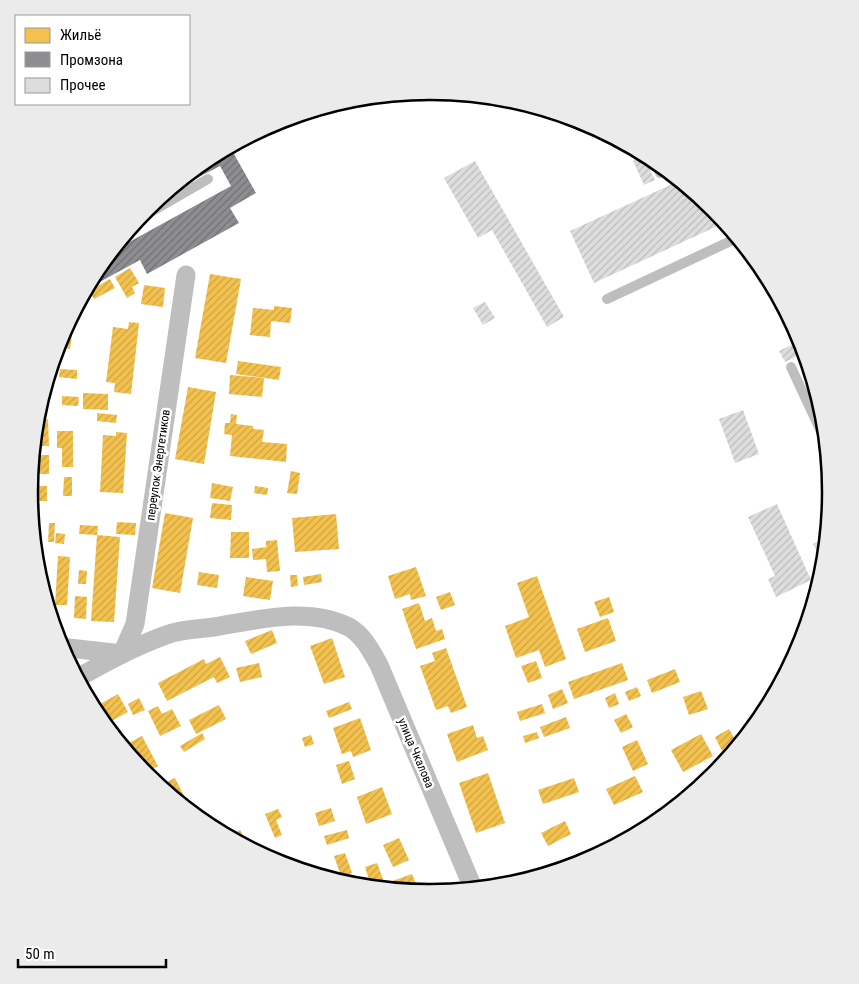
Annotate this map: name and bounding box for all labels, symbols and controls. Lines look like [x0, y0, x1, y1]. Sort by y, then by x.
legend [15, 15, 190, 105]
text: Жильё [60, 26, 101, 44]
text: Промзона [60, 51, 123, 69]
text: Прочее [60, 76, 106, 94]
street label: переулок Энергетиков [143, 408, 173, 522]
street label: улица Чкалова [395, 716, 437, 790]
scale bar [18, 936, 165, 968]
text: 50 m [25, 945, 55, 963]

